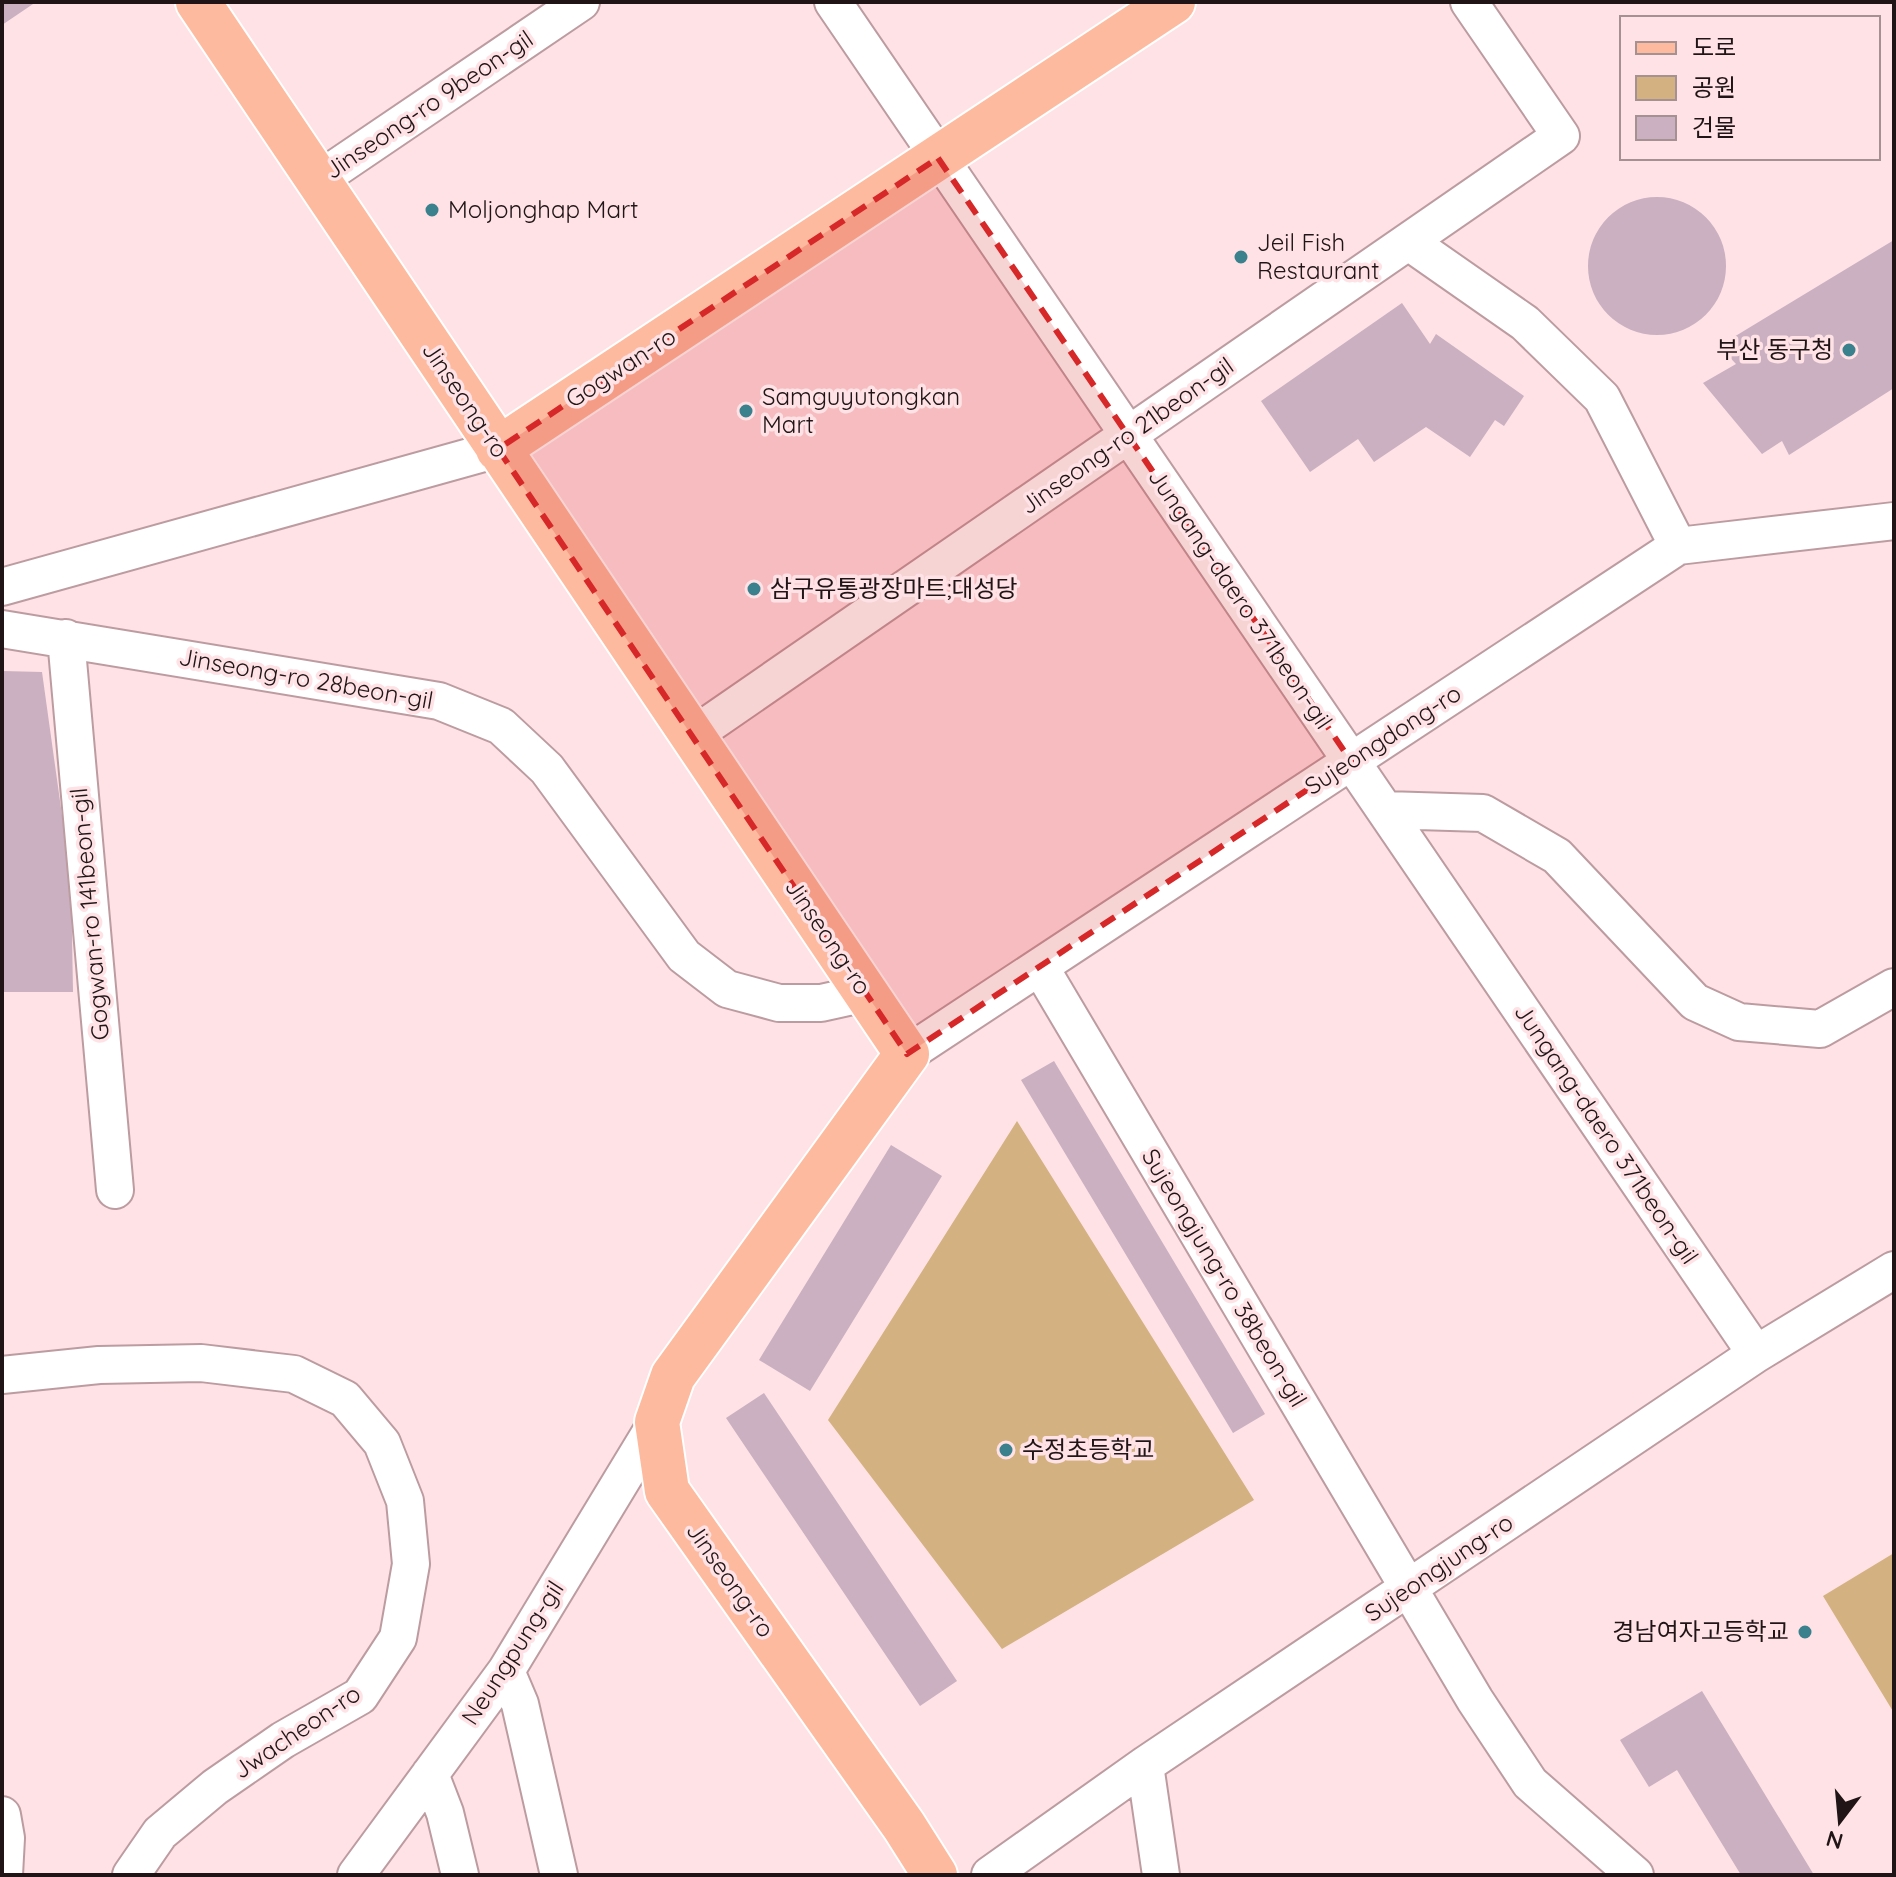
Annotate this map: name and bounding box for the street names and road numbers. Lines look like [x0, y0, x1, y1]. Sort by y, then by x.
street label: Jinseong-ro 9beon-gil [319, 23, 538, 185]
street label: Gogwan-ro [560, 320, 681, 414]
street label: Jinseong-ro [416, 336, 516, 463]
street label: Jinseong-ro 21beon-gil [1014, 350, 1239, 520]
street label: Jungang-daero 371beon-gil [1142, 463, 1339, 734]
street label: Jinseong-ro 28beon-gil [177, 641, 436, 715]
street label: Sujeongdong-ro [1299, 677, 1466, 801]
street label: Gogwan-ro 141beon-gil [63, 787, 115, 1041]
street label: Jinseong-ro [779, 873, 879, 1000]
street label: Jungang-daero 371beon-gil [1508, 998, 1705, 1269]
street label: Sujeongjung-ro 38beon-gil [1136, 1143, 1314, 1412]
street label: Sujeongjung-ro [1359, 1507, 1518, 1628]
street label: Jinseong-ro [680, 1516, 781, 1643]
street label: Neungpung-gil [454, 1575, 570, 1730]
street label: Jwacheon-ro [227, 1678, 366, 1785]

